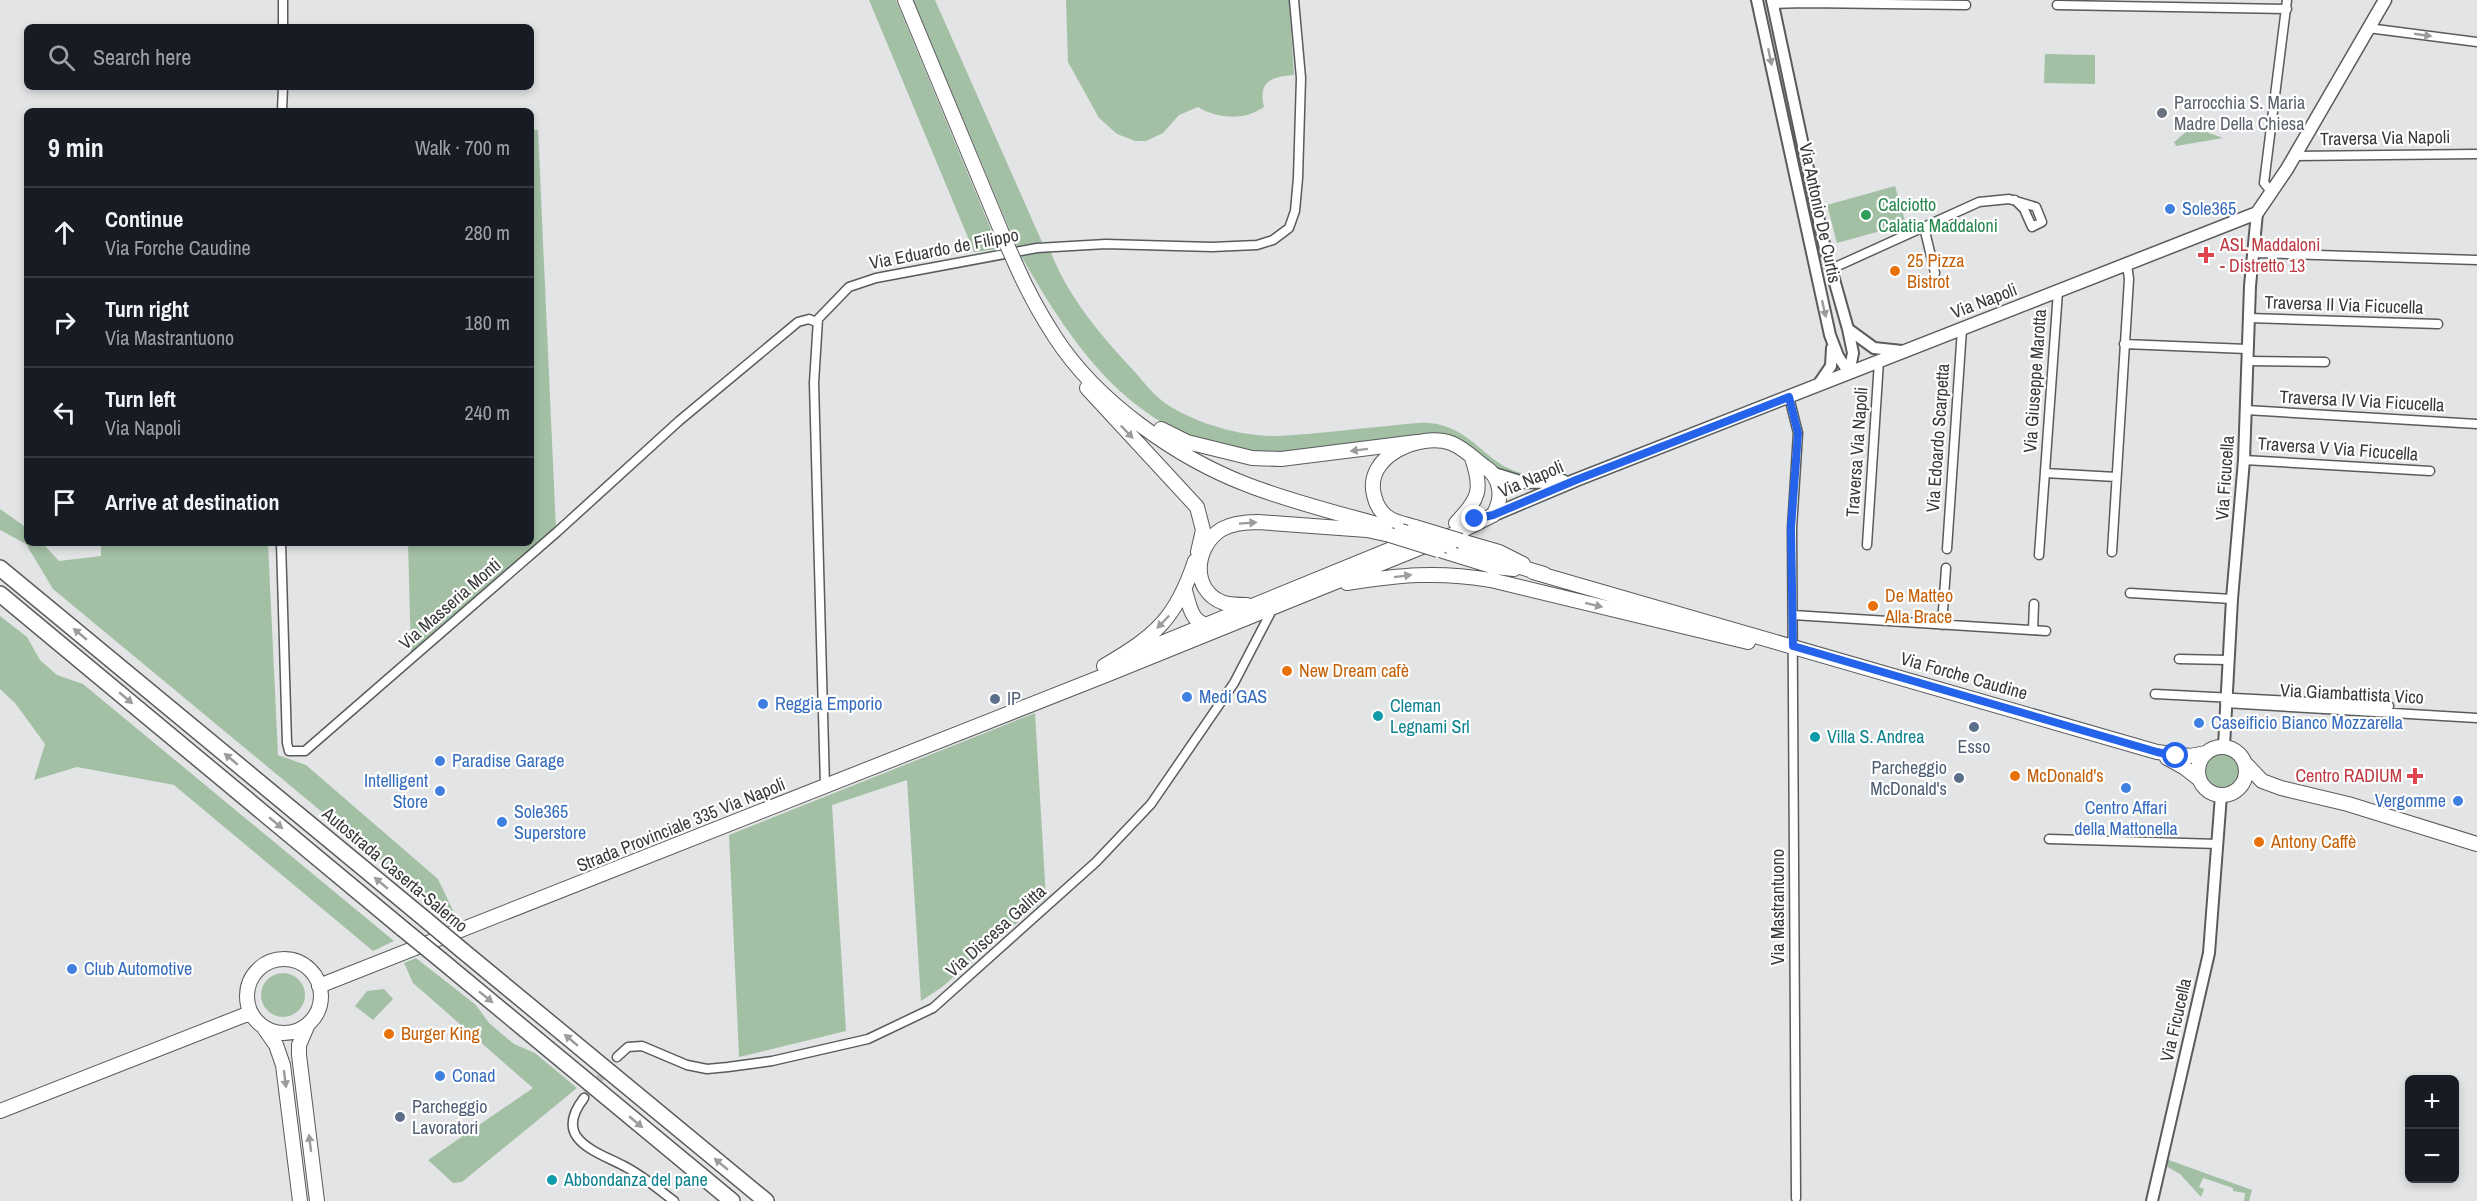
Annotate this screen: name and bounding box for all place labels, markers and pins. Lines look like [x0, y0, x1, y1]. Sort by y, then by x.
place label: Parrocchia S. Maria Madre Della Chiesa [2174, 90, 2305, 136]
marker: Parrocchia S. Maria Madre Della Chiesa [2155, 106, 2169, 120]
place label: Calciotto Calatia Maddaloni [1878, 192, 1998, 238]
place label: Sole365 [2182, 196, 2236, 221]
marker: Sole365 [2163, 202, 2177, 216]
marker: Calciotto Calatia Maddaloni [1859, 208, 1873, 222]
place label: ASL Maddaloni - Distretto 13 [2219, 232, 2320, 278]
marker: ASL Maddaloni - Distretto 13 [2197, 246, 2215, 264]
place label: 25 Pizza Bistrot [1907, 248, 1964, 294]
marker: 25 Pizza Bistrot [1888, 264, 1902, 278]
place label: De Matteo Alla Brace [1884, 583, 1953, 629]
marker: De Matteo Alla Brace [1866, 599, 1880, 613]
place label: New Dream cafè [1299, 658, 1409, 683]
marker: New Dream cafè [1280, 664, 1294, 678]
place label: Medi GAS [1199, 684, 1267, 709]
place label: IP [1007, 686, 1021, 711]
marker: Medi GAS [1180, 690, 1194, 704]
place label: Reggia Emporio [775, 691, 882, 716]
marker: IP [988, 692, 1002, 706]
place label: Cleman Legnami Srl [1390, 693, 1470, 739]
marker: Reggia Emporio [756, 697, 770, 711]
marker: Cleman Legnami Srl [1371, 709, 1385, 723]
place label: Caseificio Bianco Mozzarella [2211, 710, 2403, 735]
marker: Caseificio Bianco Mozzarella [2192, 716, 2206, 730]
marker: Esso [1967, 720, 1981, 734]
place label: Villa S. Andrea [1827, 724, 1924, 749]
marker: Villa S. Andrea [1808, 730, 1822, 744]
place label: Esso [1958, 734, 1990, 759]
place label: Paradise Garage [452, 748, 564, 773]
marker: Paradise Garage [433, 754, 447, 768]
place label: Parcheggio McDonald's [1870, 755, 1947, 801]
place label: McDonald's [2027, 763, 2104, 788]
place label: Centro RADIUM [2295, 763, 2402, 788]
marker: Centro RADIUM [2406, 767, 2424, 785]
place label: Intelligent Store [364, 768, 428, 814]
marker: McDonald's [2008, 769, 2022, 783]
marker: Parcheggio McDonald's [1952, 771, 1966, 785]
marker: Centro Affari della Mattonella [2119, 781, 2133, 795]
marker: Intelligent Store [433, 784, 447, 798]
place label: Vergomme [2375, 788, 2446, 813]
marker: Vergomme [2451, 794, 2465, 808]
place label: Centro Affari della Mattonella [2074, 795, 2178, 841]
place label: Sole365 Superstore [514, 799, 586, 845]
marker: Sole365 Superstore [495, 815, 509, 829]
place label: Antony Caffè [2270, 829, 2356, 854]
marker: Antony Caffè [2252, 835, 2266, 849]
place label: Club Automotive [84, 956, 192, 981]
marker: Club Automotive [65, 962, 79, 976]
place label: Burger King [401, 1021, 481, 1046]
marker: Burger King [382, 1027, 396, 1041]
place label: Conad [452, 1063, 496, 1088]
marker: Conad [433, 1069, 447, 1083]
place label: Parcheggio Lavoratori [412, 1094, 488, 1140]
marker: Parcheggio Lavoratori [393, 1110, 407, 1124]
place label: Abbondanza del pane [563, 1167, 708, 1192]
marker: Abbondanza del pane [545, 1173, 559, 1187]

